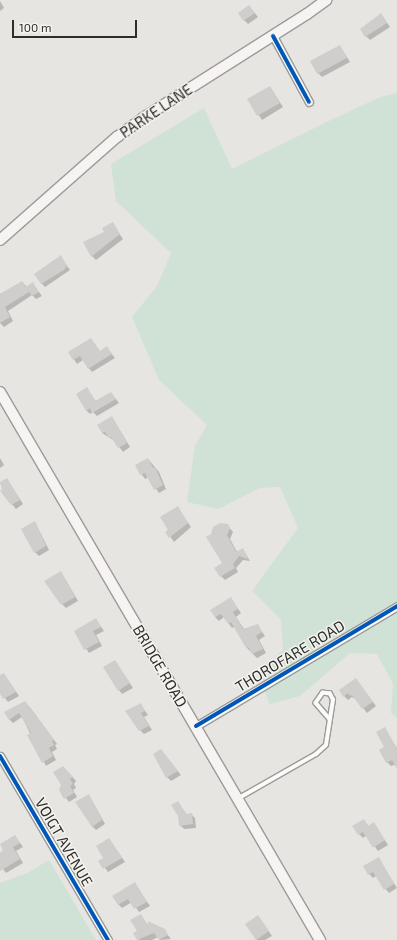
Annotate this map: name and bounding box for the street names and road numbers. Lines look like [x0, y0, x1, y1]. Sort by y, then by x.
street label: PARKE LANE [116, 80, 196, 142]
street label: THOROFARE ROAD [232, 616, 348, 696]
street label: BRIDGE ROAD [129, 622, 191, 710]
street label: VOIGT AVENUE [31, 794, 97, 890]

